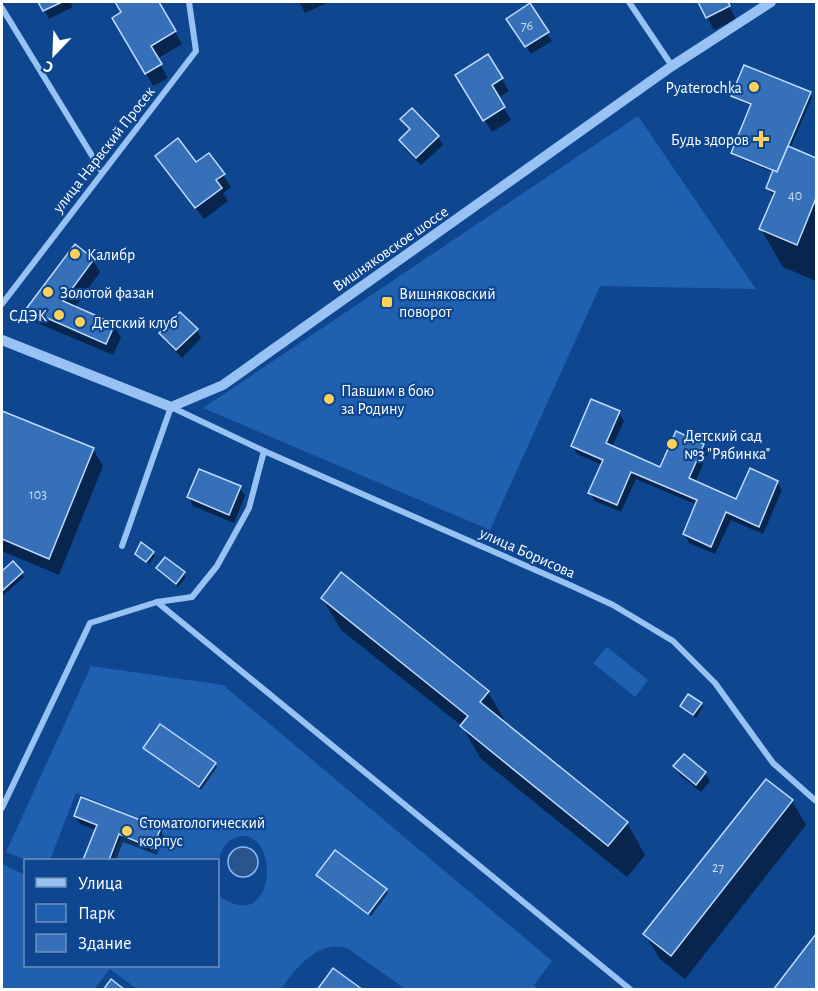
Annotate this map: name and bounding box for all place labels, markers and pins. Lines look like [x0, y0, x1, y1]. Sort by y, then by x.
place label: Pyaterochka [666, 80, 742, 97]
marker: Pyaterochka [747, 80, 761, 94]
place label: Будь здоров [671, 132, 749, 149]
marker: Будь здоров [754, 132, 768, 146]
marker: Калибр [68, 247, 82, 261]
place label: Калибр [87, 247, 135, 263]
marker: Золотой фазан [41, 285, 55, 299]
place label: Золотой фазан [60, 285, 154, 301]
place label: Вишняковский поворот [399, 286, 496, 320]
marker: Вишняковский поворот [380, 295, 394, 309]
place label: СДЭК [9, 308, 47, 324]
marker: СДЭК [52, 308, 66, 322]
marker: Детский клуб [73, 315, 87, 329]
place label: Детский клуб [92, 315, 178, 332]
place label: Павшим в бою за Родину [341, 383, 434, 418]
marker: Павшим в бою за Родину [322, 392, 336, 406]
place label: Детский сад №3 "Рябинка" [684, 428, 770, 462]
marker: Детский сад №3 "Рябинка" [665, 437, 679, 451]
place label: Стоматологический корпус [139, 815, 265, 850]
marker: Стоматологический корпус [120, 824, 134, 838]

